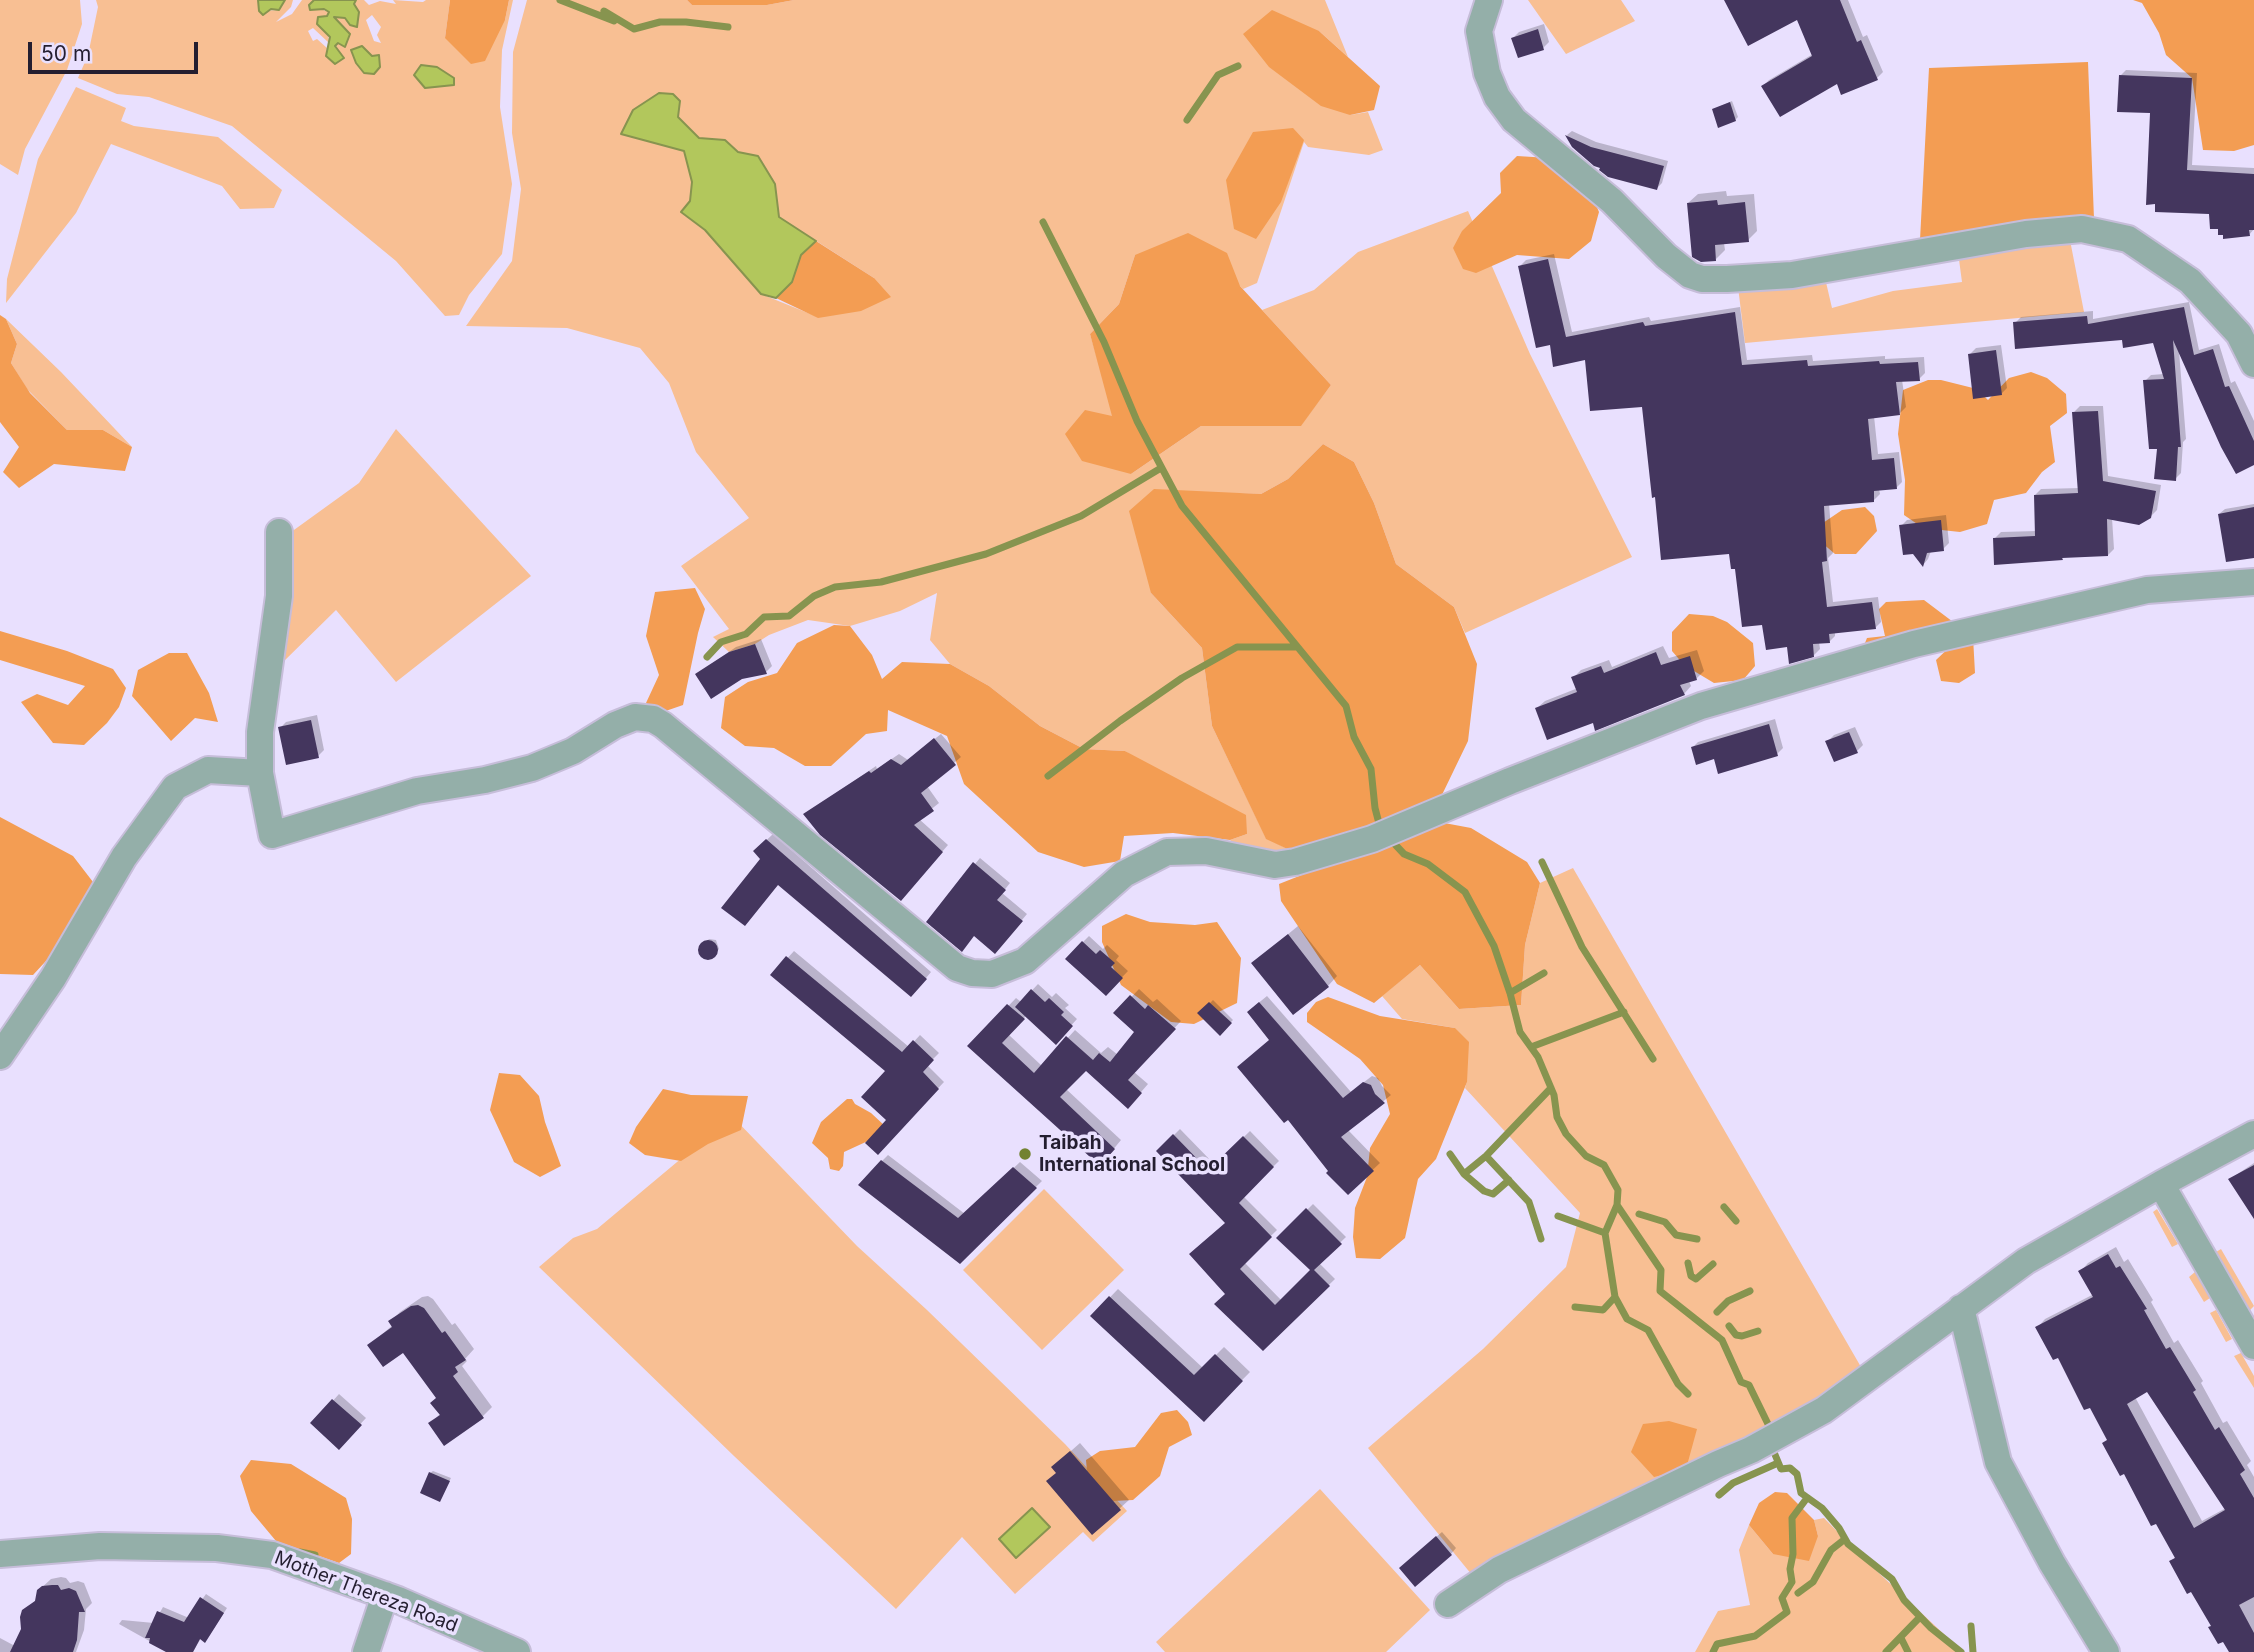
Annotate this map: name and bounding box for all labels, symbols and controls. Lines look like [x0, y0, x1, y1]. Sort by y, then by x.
scale bar [32, 28, 201, 72]
text: 50 m [41, 41, 91, 66]
place label: Taibah International School [1039, 1132, 1225, 1176]
marker: Taibah International School [1017, 1146, 1033, 1162]
street label: Mother Thereza Road [271, 1547, 461, 1637]

